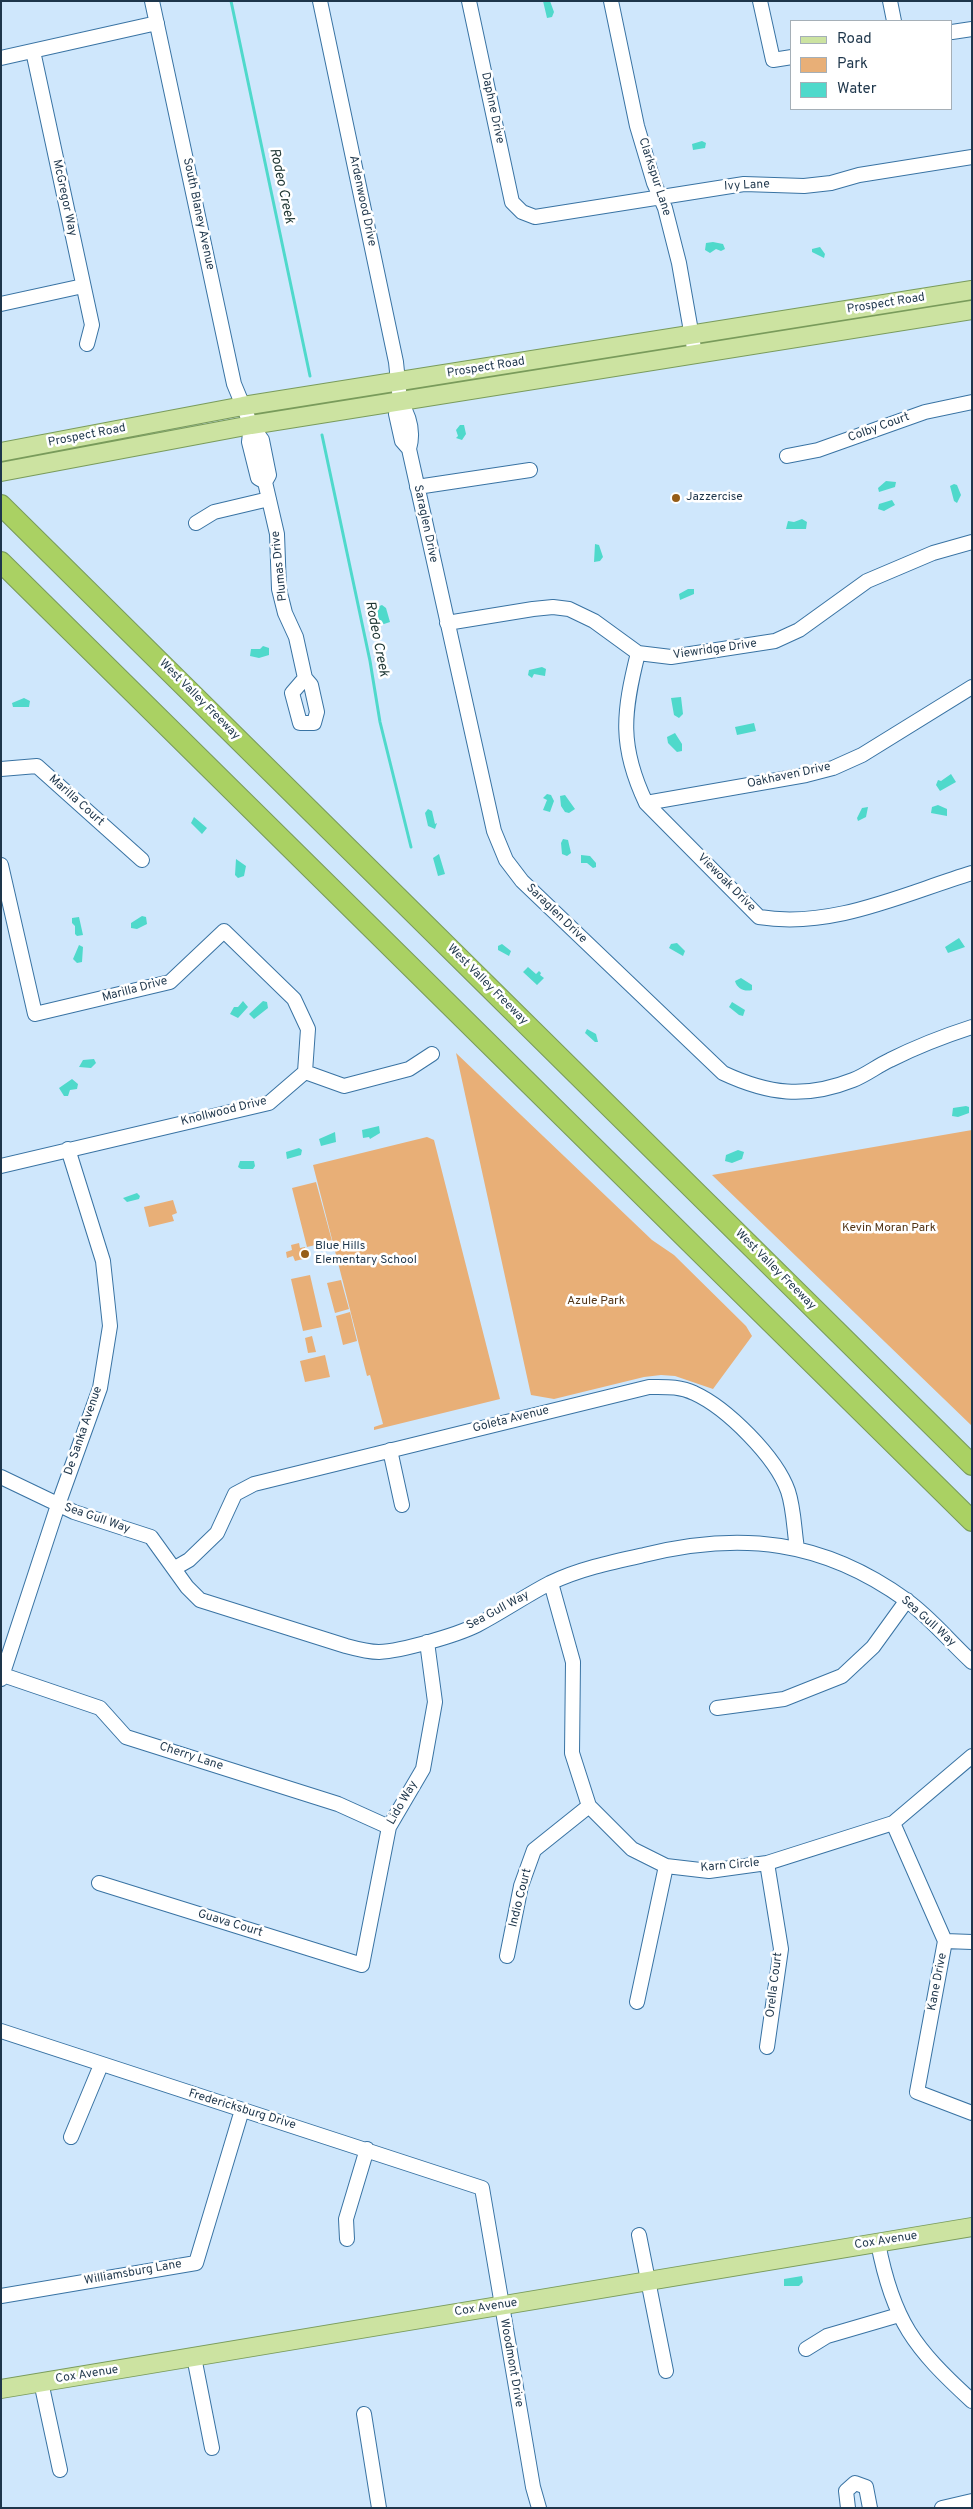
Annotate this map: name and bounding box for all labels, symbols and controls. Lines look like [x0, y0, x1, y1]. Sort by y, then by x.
legend [790, 20, 953, 110]
text: Road [837, 30, 872, 49]
text: Park [837, 55, 868, 74]
street label: Daphne Drive [477, 71, 507, 145]
text: Water [837, 80, 876, 99]
street label: Clarkspur Lane [635, 136, 673, 218]
water label: Rodeo Creek [265, 147, 297, 225]
street label: Ardenwood Drive [345, 154, 379, 248]
street label: South Blaney Avenue [179, 157, 217, 271]
street label: McGregor Way [49, 158, 79, 238]
street label: Ivy Lane [724, 178, 770, 194]
street label: Prospect Road [846, 291, 926, 317]
street label: Prospect Road [446, 355, 526, 381]
street label: Colby Court [846, 410, 912, 446]
street label: Prospect Road [47, 421, 127, 451]
street label: Saraglen Drive [410, 484, 440, 564]
place label: Jazzercise [686, 491, 743, 505]
marker: Jazzercise [670, 492, 682, 504]
street label: Plumas Drive [269, 530, 291, 602]
water label: Rodeo Creek [360, 600, 392, 678]
street label: Viewridge Drive [672, 637, 758, 663]
street label: West Valley Freeway [156, 657, 242, 743]
street label: Oakhaven Drive [746, 760, 832, 792]
street label: Marilla Court [45, 772, 107, 830]
street label: Viewoak Drive [694, 851, 758, 915]
street label: Saraglen Drive [523, 881, 589, 947]
street label: West Valley Freeway [444, 942, 530, 1028]
street label: Marilla Drive [101, 974, 169, 1006]
street label: Knollwood Drive [180, 1094, 268, 1130]
park label: Kevin Moran Park [842, 1222, 936, 1236]
street label: West Valley Freeway [732, 1227, 818, 1313]
place label: Blue Hills Elementary School [315, 1240, 417, 1268]
marker: Blue Hills Elementary School [299, 1248, 311, 1260]
park label: Azule Park [567, 1295, 625, 1309]
street label: De Sanka Avenue [62, 1385, 106, 1477]
street label: Goleta Avenue [471, 1404, 551, 1436]
street label: Sea Gull Way [62, 1501, 132, 1537]
street label: Sea Gull Way [464, 1588, 532, 1634]
street label: Sea Gull Way [898, 1594, 958, 1650]
street label: Cherry Lane [157, 1740, 225, 1774]
street label: Lido Way [385, 1778, 421, 1828]
street label: Karn Circle [700, 1856, 760, 1876]
street label: Indio Court [507, 1867, 535, 1929]
street label: Guava Court [196, 1907, 264, 1941]
street label: Orella Court [764, 1951, 786, 2019]
street label: Kane Drive [925, 1952, 951, 2012]
street label: Fredericksburg Drive [187, 2087, 297, 2133]
street label: Cox Avenue [854, 2229, 918, 2253]
street label: Williamsburg Lane [83, 2257, 183, 2289]
street label: Cox Avenue [454, 2296, 518, 2320]
street label: Woodmont Drive [496, 2318, 526, 2408]
street label: Cox Avenue [55, 2363, 119, 2387]

